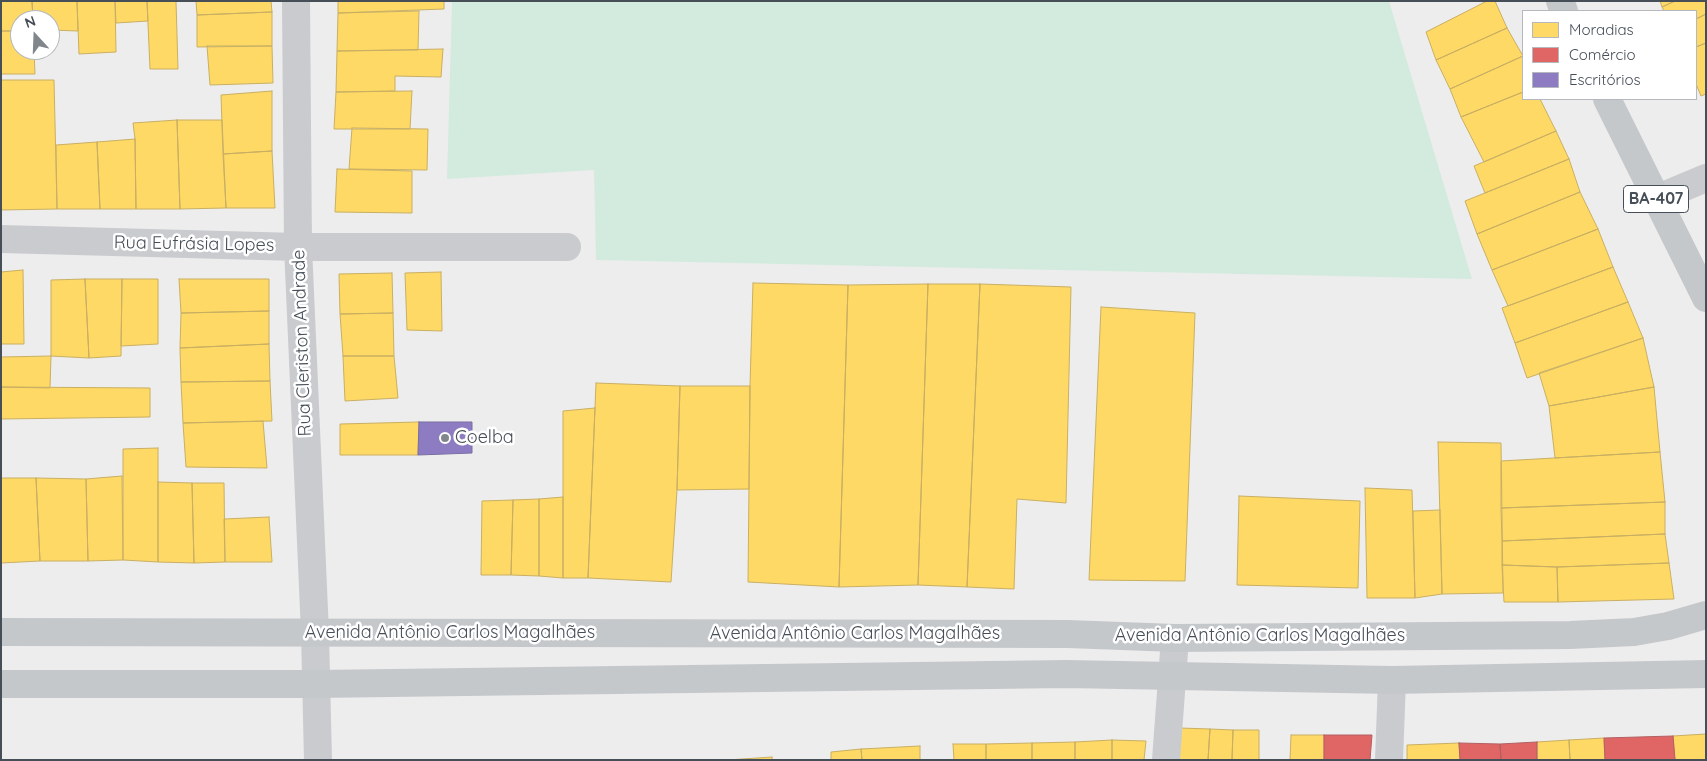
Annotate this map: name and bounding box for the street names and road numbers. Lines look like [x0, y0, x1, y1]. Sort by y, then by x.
road number: BA-407 [1624, 185, 1688, 212]
street label: Rua Eufrásia Lopes [114, 232, 274, 256]
street label: Rua Cleriston Andrade [288, 249, 316, 437]
street label: Avenida Antônio Carlos Magalhães [305, 622, 595, 644]
street label: Avenida Antônio Carlos Magalhães [710, 623, 1000, 645]
street label: Avenida Antônio Carlos Magalhães [1115, 625, 1405, 647]

